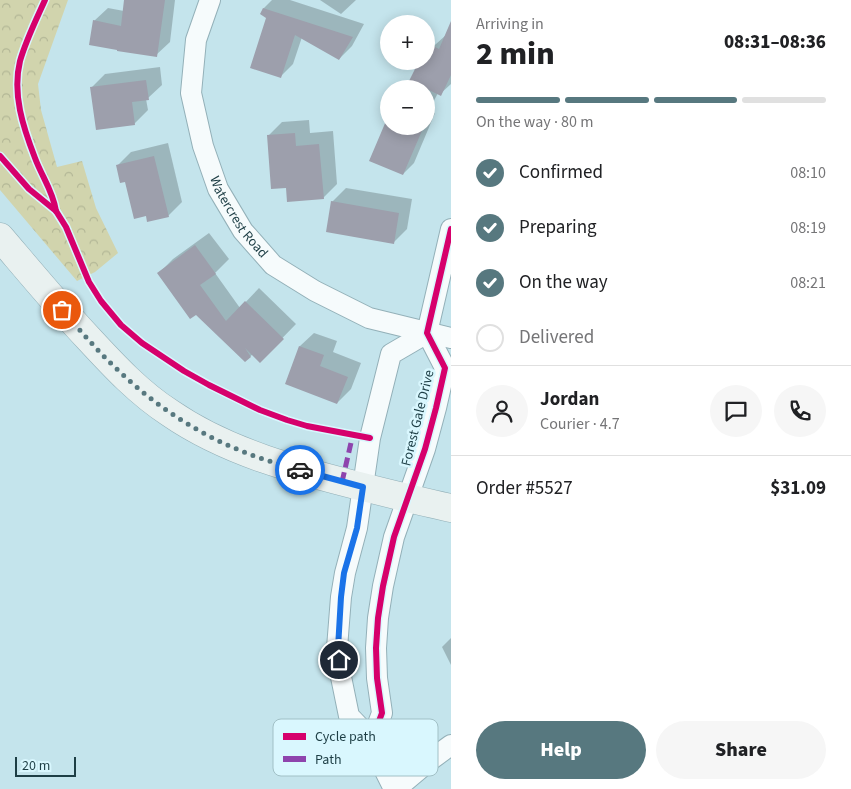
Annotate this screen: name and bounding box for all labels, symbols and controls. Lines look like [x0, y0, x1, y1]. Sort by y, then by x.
text: Arriving in [476, 13, 544, 35]
map controls [380, 15, 435, 135]
button: + [380, 15, 435, 70]
text: 08:31–08:36 [724, 29, 826, 56]
text: 2 min [476, 31, 555, 77]
button: − [380, 80, 435, 135]
text: On the way · 80 m [476, 111, 593, 133]
icon: check [476, 159, 504, 187]
text: Confirmed [519, 159, 603, 186]
text: 08:10 [790, 162, 826, 184]
street label: Watercrest Road [204, 173, 272, 263]
icon: check [476, 214, 504, 242]
text: Preparing [519, 214, 597, 241]
text: 08:19 [790, 217, 826, 239]
icon: check [476, 269, 504, 297]
text: On the way [519, 269, 608, 296]
text: 08:21 [790, 272, 826, 294]
pin [41, 289, 83, 331]
icon: bag [48, 296, 76, 324]
text: Delivered [519, 324, 594, 351]
street label: Forest Gale Drive [396, 368, 440, 468]
button: person [476, 385, 528, 437]
button: chat [710, 385, 762, 437]
button: phone [774, 385, 826, 437]
text: Jordan [540, 386, 599, 413]
text: Courier · 4.7 [540, 413, 620, 435]
courier [275, 445, 325, 495]
icon: car [286, 456, 314, 484]
text: Order #5527 [476, 475, 573, 502]
text: $31.09 [770, 475, 826, 502]
pin [318, 639, 360, 681]
icon: home [325, 646, 353, 674]
legend [273, 719, 438, 776]
button: Help [476, 721, 646, 779]
button: Share [656, 721, 826, 779]
text: Cycle path [315, 727, 376, 747]
text: Path [315, 750, 342, 770]
scale bar [15, 754, 76, 777]
text: 20 m [22, 756, 50, 776]

